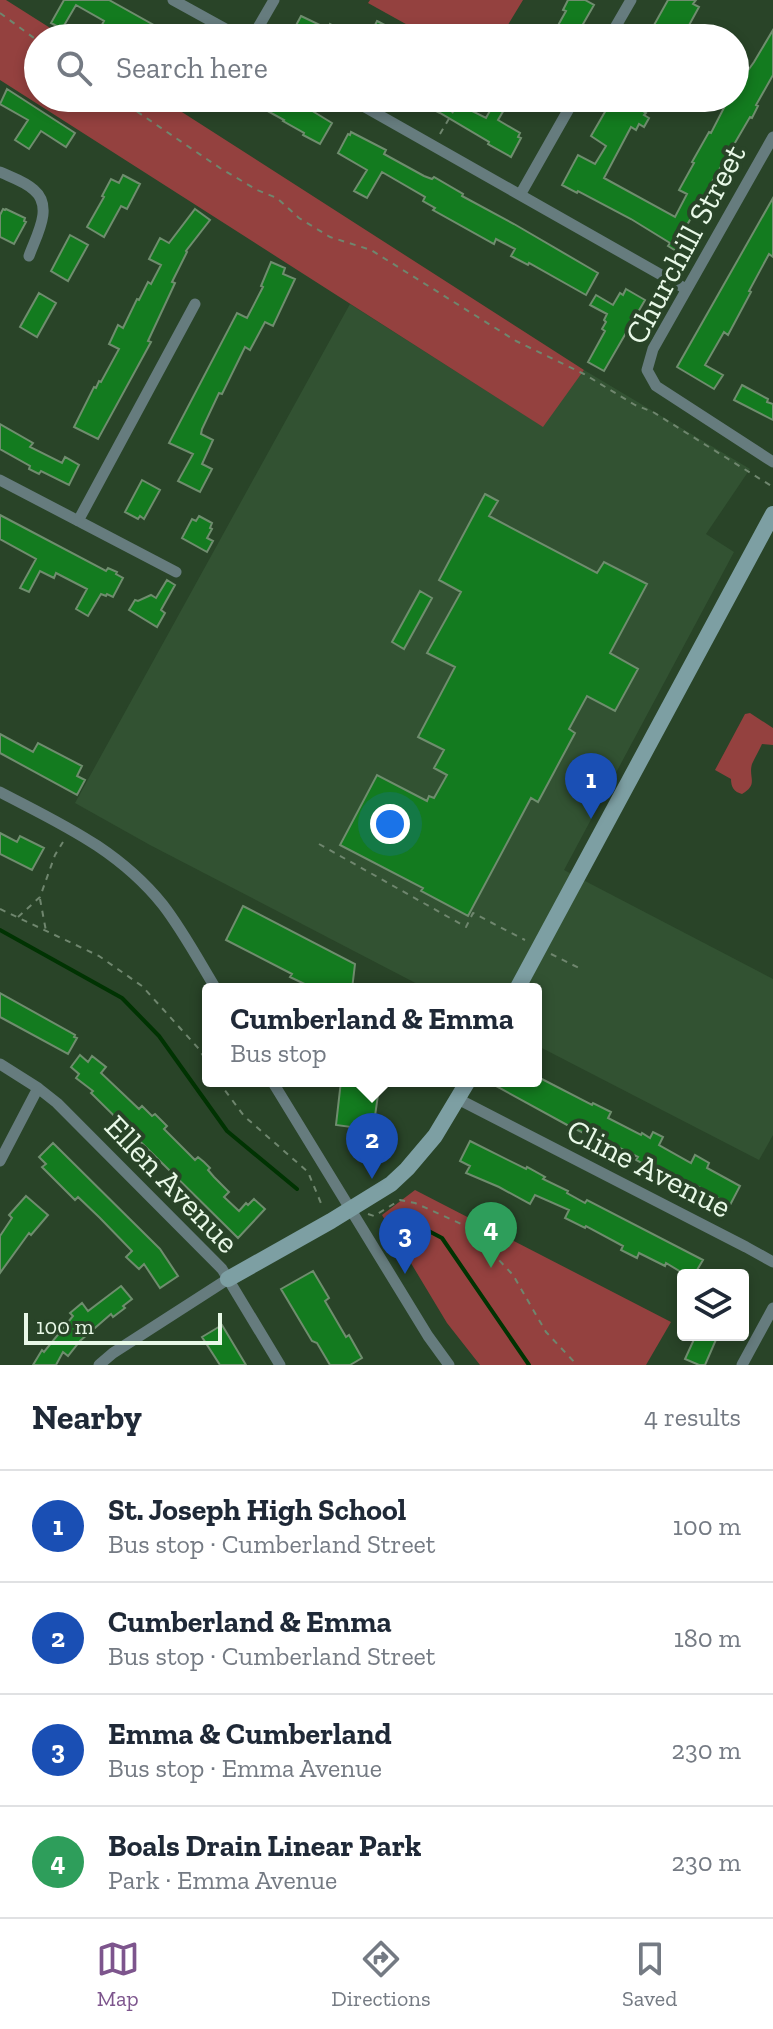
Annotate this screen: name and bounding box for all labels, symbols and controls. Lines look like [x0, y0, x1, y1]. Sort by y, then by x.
search box [24, 24, 749, 112]
icon: search [52, 46, 96, 90]
text: Search here [116, 50, 268, 86]
street label: Churchill Street [617, 138, 754, 350]
pin: 1 [565, 753, 617, 819]
your location [370, 804, 410, 844]
popup [202, 983, 542, 1087]
text: Cumberland & Emma [230, 1001, 514, 1037]
text: Bus stop [230, 1037, 326, 1069]
street label: Ellen Avenue [97, 1107, 247, 1261]
street label: Cline Avenue [561, 1110, 737, 1226]
pin: 2 [346, 1113, 398, 1179]
pin: 4 [465, 1202, 517, 1268]
pin: 3 [379, 1208, 431, 1274]
map controls [677, 1269, 749, 1341]
button: layers [677, 1269, 749, 1341]
scale bar [24, 1309, 222, 1345]
text: 100 m [36, 1313, 94, 1340]
text: Nearby [32, 1397, 142, 1438]
text: 4 results [644, 1401, 741, 1433]
text: St. Joseph High School [108, 1492, 406, 1528]
text: 1 [53, 1510, 63, 1542]
text: 100 m [673, 1510, 741, 1542]
text: Bus stop · Cumberland Street [108, 1528, 435, 1560]
text: Cumberland & Emma [108, 1604, 392, 1640]
text: 2 [51, 1622, 65, 1654]
text: 180 m [674, 1622, 741, 1654]
text: Bus stop · Cumberland Street [108, 1640, 435, 1672]
text: Emma & Cumberland [108, 1716, 392, 1752]
text: 3 [51, 1734, 65, 1766]
text: 230 m [672, 1734, 741, 1766]
text: Bus stop · Emma Avenue [108, 1752, 382, 1784]
text: Boals Drain Linear Park [108, 1828, 421, 1864]
text: 4 [51, 1846, 65, 1878]
text: 230 m [672, 1846, 741, 1878]
text: Park · Emma Avenue [108, 1864, 337, 1896]
tab: Map [96, 1937, 140, 2012]
tab: Directions [331, 1937, 431, 2012]
tab: Saved [622, 1937, 677, 2012]

